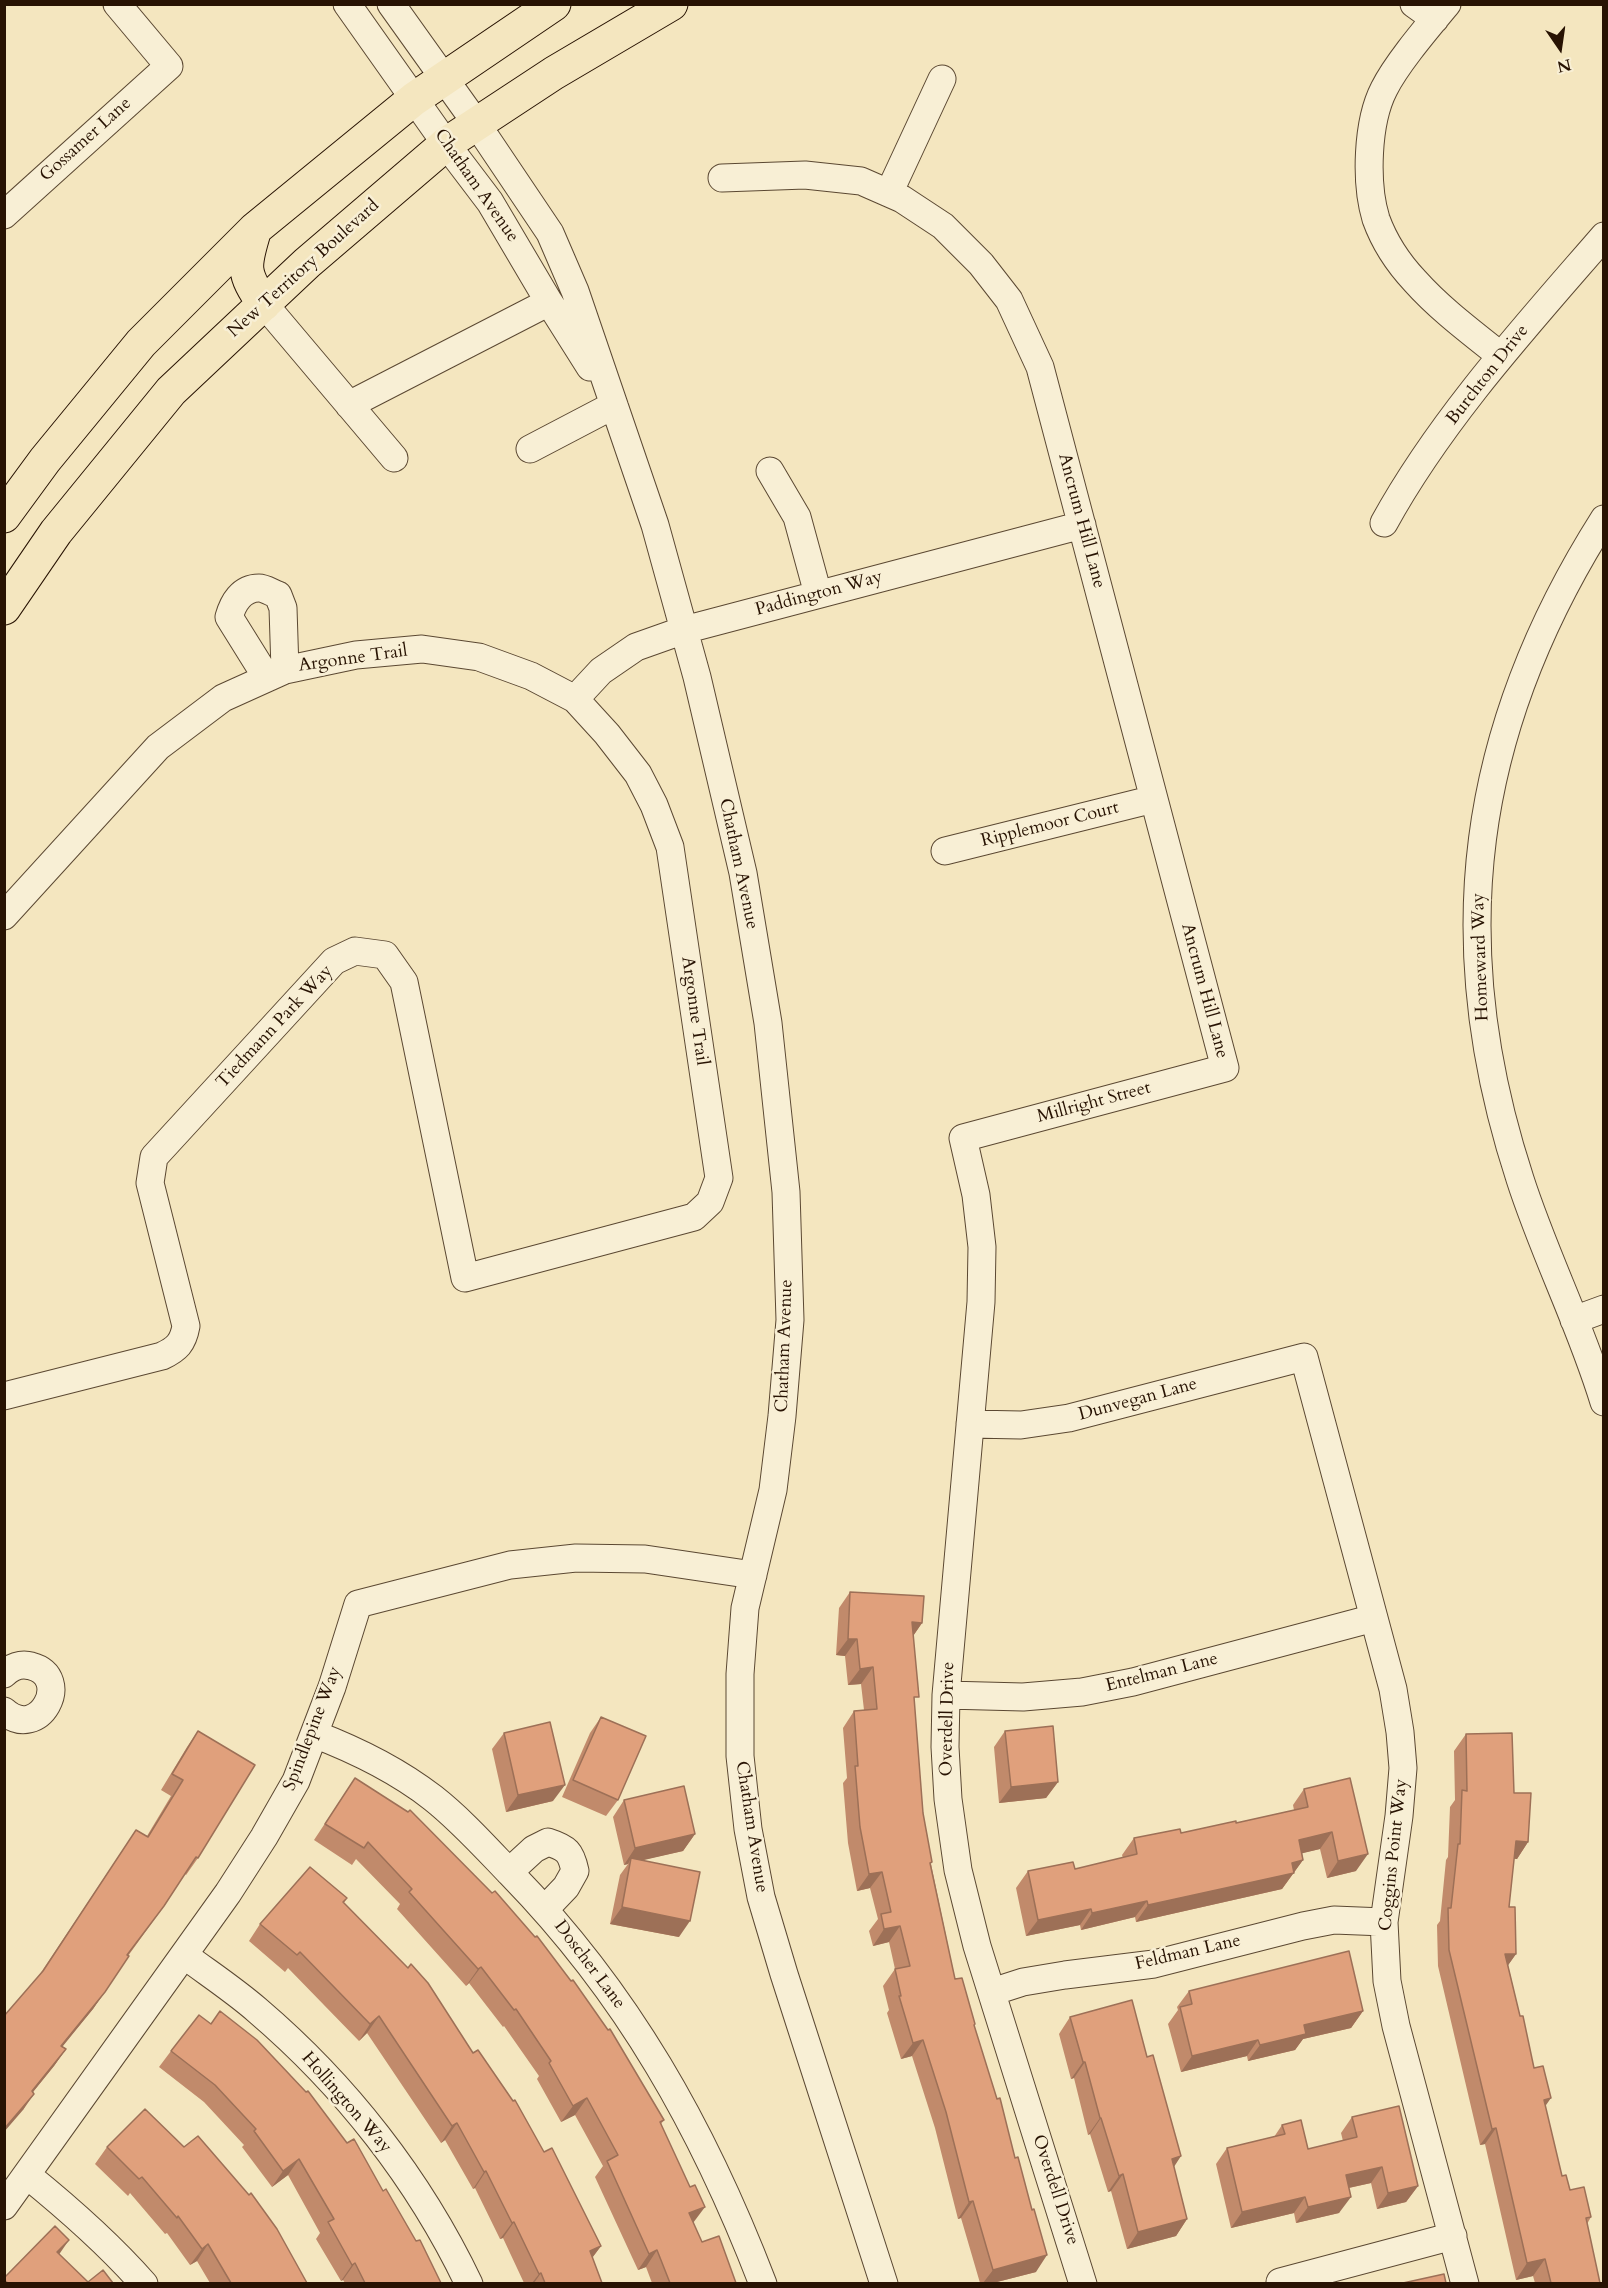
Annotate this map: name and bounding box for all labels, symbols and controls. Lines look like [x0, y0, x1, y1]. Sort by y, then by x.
north arrow [1530, 18, 1590, 78]
text: N [1555, 53, 1573, 78]
street label: Gossamer Lane [36, 93, 136, 187]
street label: Chatham Avenue [429, 125, 523, 247]
street label: New Territory Boulevard [224, 195, 384, 343]
street label: Burchton Drive [1442, 321, 1534, 429]
street label: Ancrum Hill Lane [1053, 451, 1109, 591]
street label: Paddington Way [753, 567, 885, 621]
street label: Argonne Trail [297, 641, 409, 677]
street label: Chatham Avenue [714, 797, 762, 931]
street label: Ripplemoor Court [979, 797, 1121, 853]
street label: Homeward Way [1468, 892, 1494, 1022]
street label: Ancrum Hill Lane [1176, 921, 1232, 1061]
street label: Argonne Trail [676, 955, 712, 1067]
street label: Tiedmann Park Way [212, 961, 338, 1093]
street label: Millright Street [1035, 1077, 1153, 1129]
street label: Chatham Avenue [772, 1279, 798, 1413]
street label: Dunvegan Lane [1076, 1374, 1200, 1426]
street label: Entelman Lane [1104, 1649, 1220, 1697]
street label: Overdell Drive [936, 1661, 960, 1777]
street label: Spindlepine Way [279, 1664, 347, 1794]
street label: Chatham Avenue [730, 1760, 772, 1894]
street label: Coggins Point Way [1375, 1778, 1413, 1932]
street label: Doscher Lane [549, 1917, 629, 2013]
street label: Feldman Lane [1133, 1930, 1243, 1976]
street label: Hollington Way [296, 2048, 396, 2158]
street label: Overdell Drive [1027, 2132, 1083, 2248]

